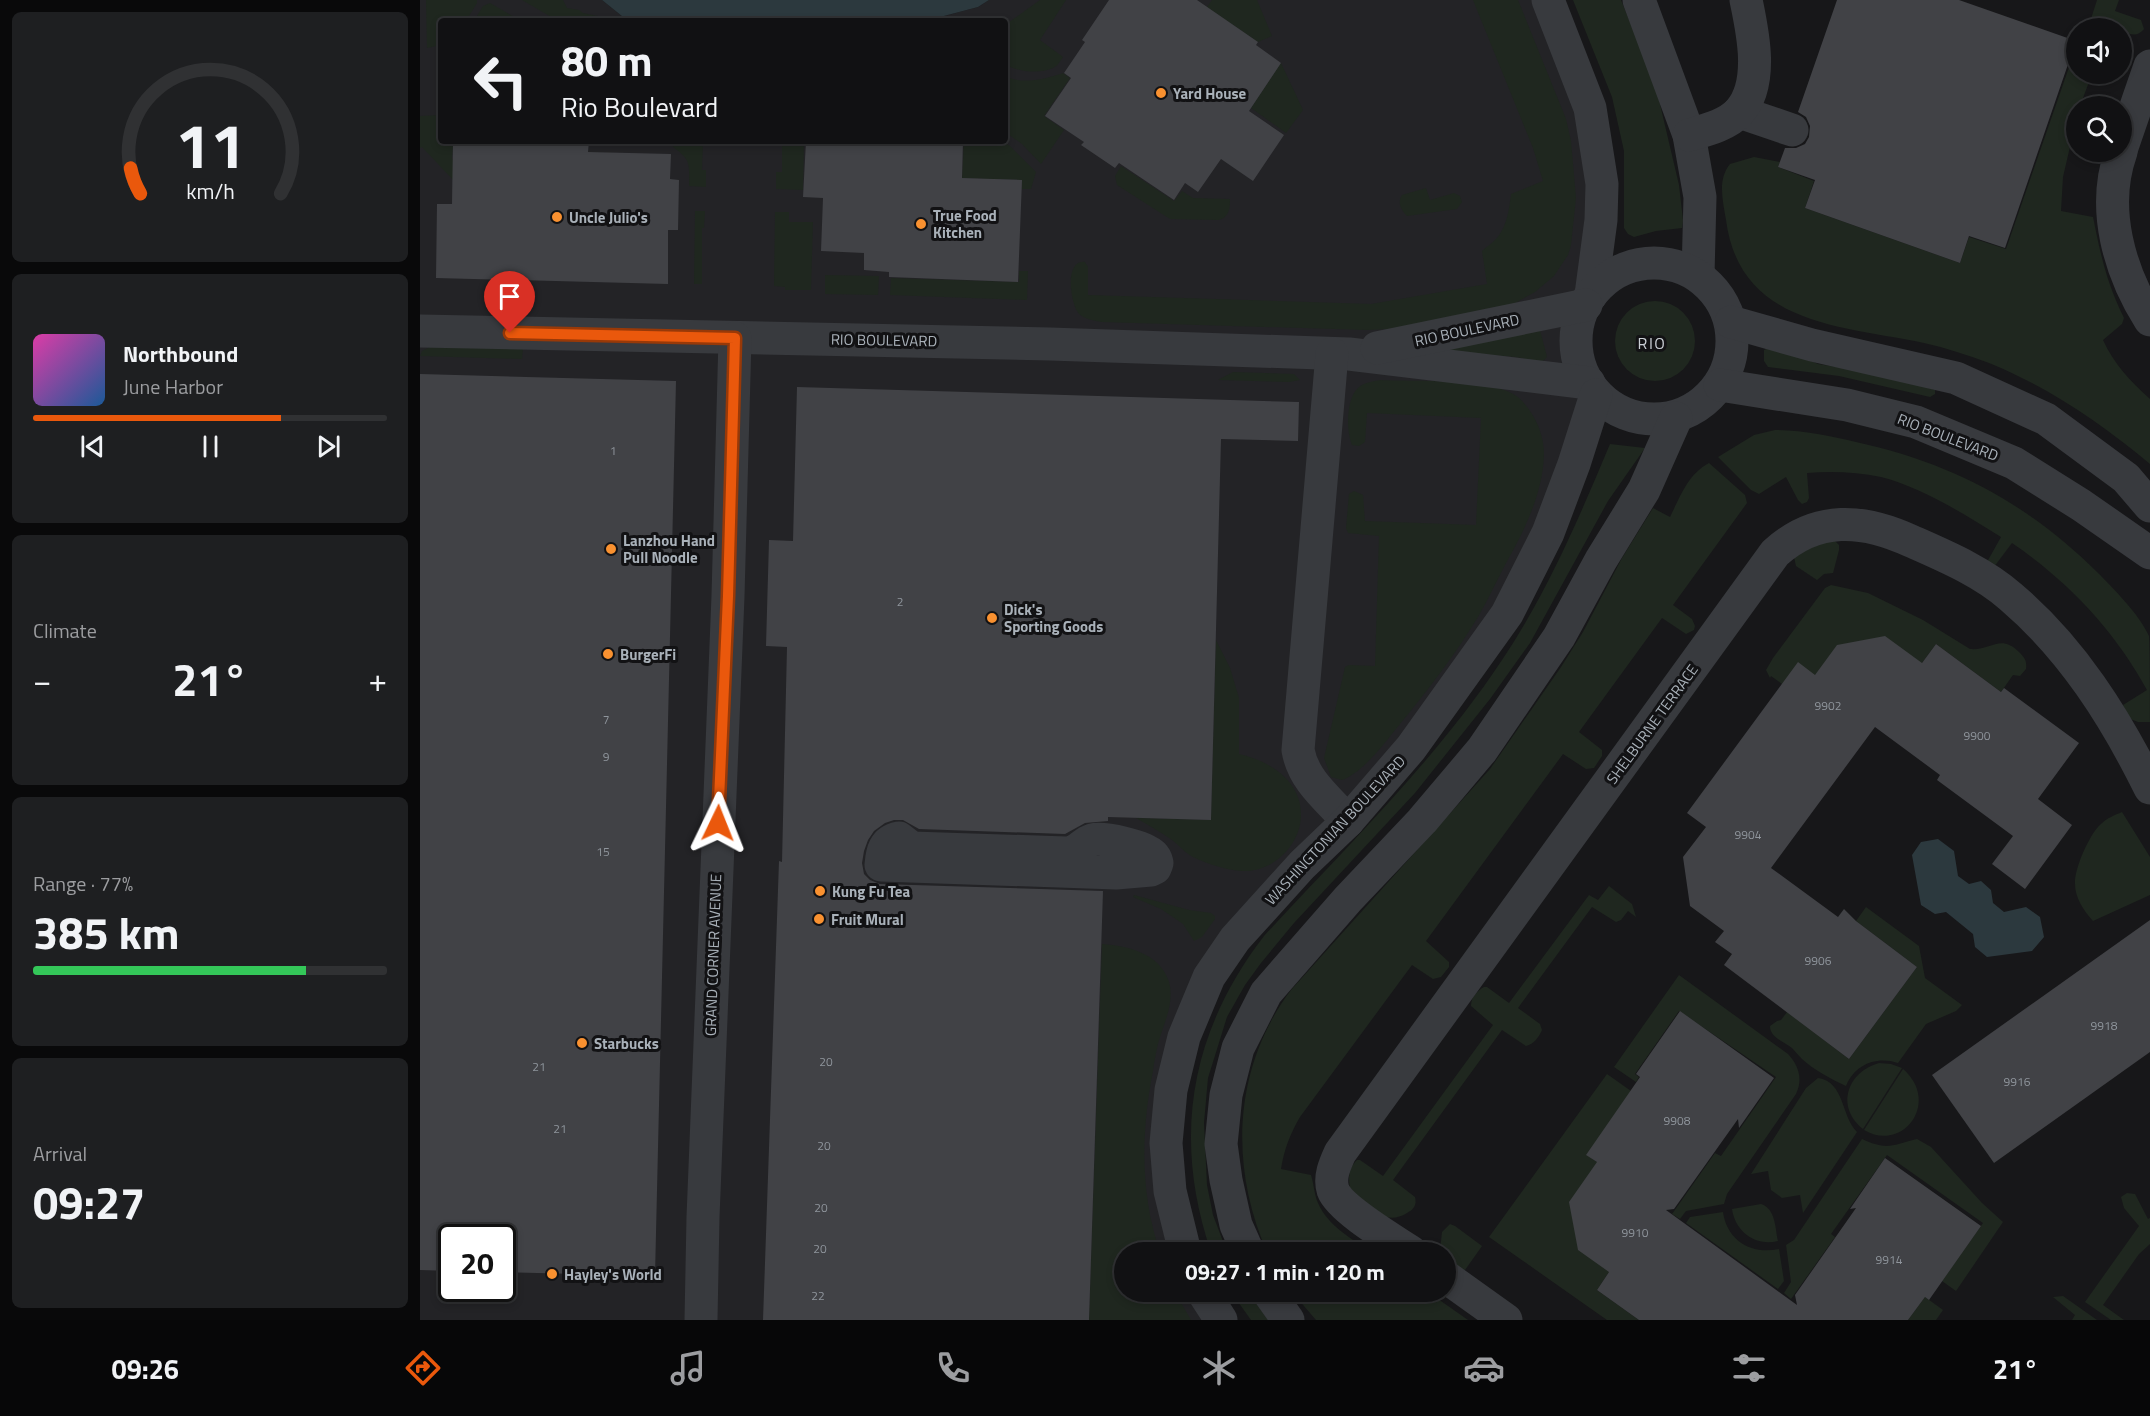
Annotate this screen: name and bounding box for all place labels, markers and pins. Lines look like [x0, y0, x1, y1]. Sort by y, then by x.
place label: Yard House [1173, 82, 1247, 105]
marker: Yard House [1154, 86, 1168, 100]
place label: True Food Kitchen [933, 204, 997, 244]
place label: Uncle Julio's [569, 206, 648, 229]
marker: Uncle Julio's [550, 210, 564, 224]
marker: True Food Kitchen [914, 217, 928, 231]
pin [484, 271, 535, 333]
place label: Lanzhou Hand Pull Noodle [623, 529, 715, 569]
marker: Lanzhou Hand Pull Noodle [604, 542, 618, 556]
place label: Dick's Sporting Goods [1004, 598, 1103, 638]
marker: Dick's Sporting Goods [985, 611, 999, 625]
place label: BurgerFi [620, 643, 676, 666]
marker: BurgerFi [601, 647, 615, 661]
place label: Kung Fu Tea [832, 880, 910, 903]
marker: Kung Fu Tea [813, 884, 827, 898]
place label: Fruit Mural [831, 908, 904, 931]
marker: Fruit Mural [812, 912, 826, 926]
place label: Starbucks [594, 1032, 659, 1055]
marker: Starbucks [575, 1036, 589, 1050]
place label: Hayley's World [564, 1263, 662, 1286]
marker: Hayley's World [545, 1267, 559, 1281]

